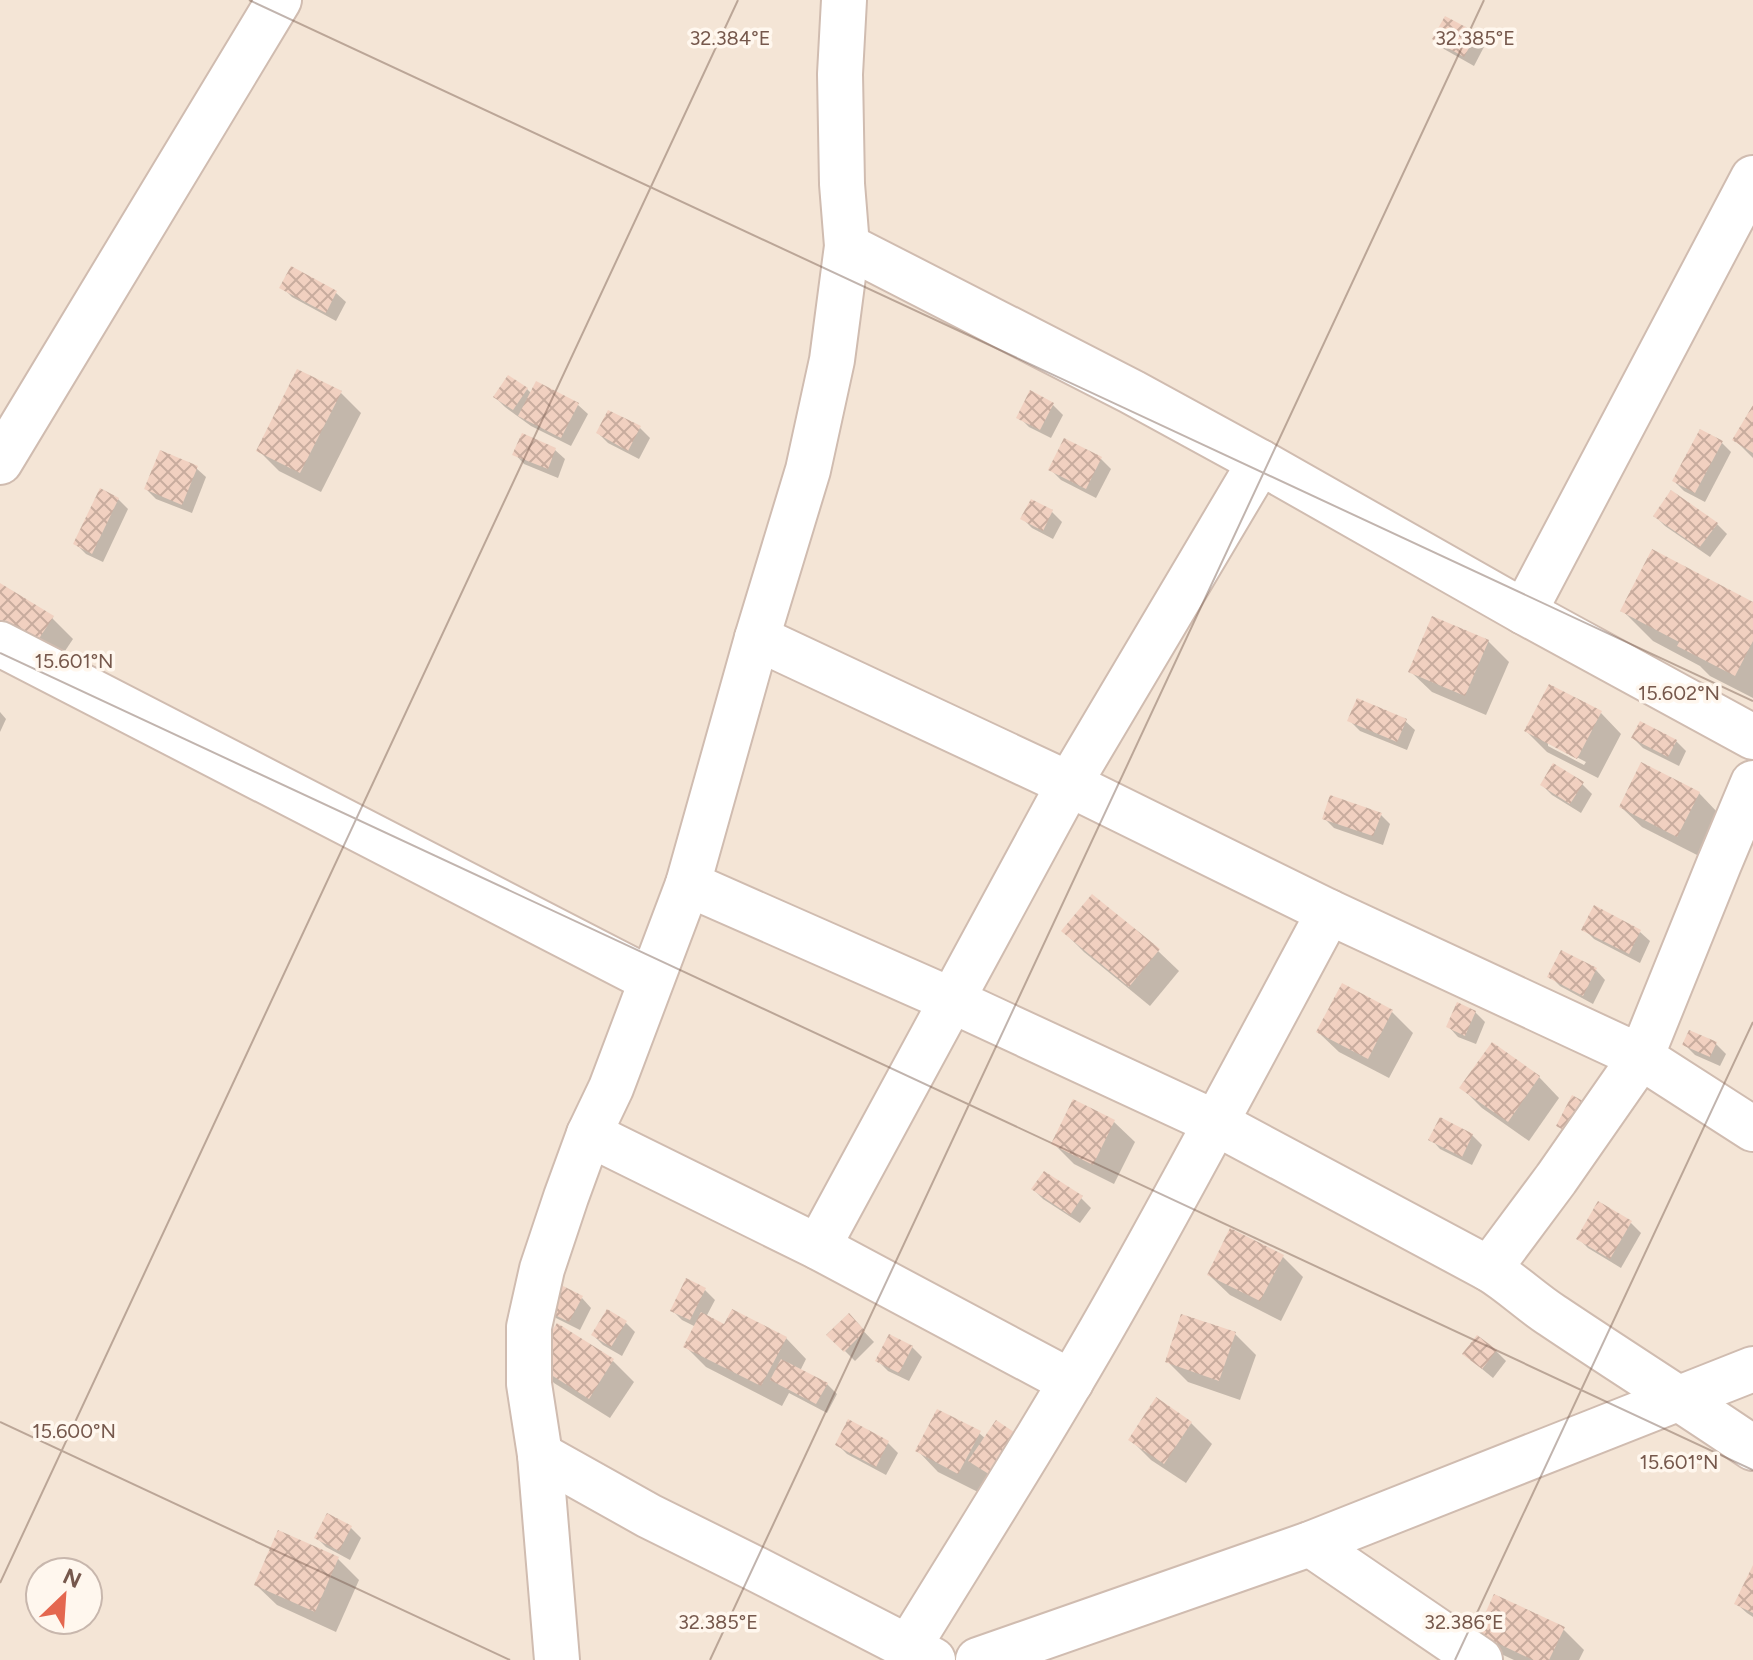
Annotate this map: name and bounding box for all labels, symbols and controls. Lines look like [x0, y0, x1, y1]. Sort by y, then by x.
text: 32.384°E [689, 26, 771, 50]
text: 32.385°E [1435, 26, 1515, 50]
text: 15.601°N [34, 649, 114, 673]
text: 15.602°N [1638, 681, 1720, 705]
text: 15.600°N [32, 1419, 116, 1443]
text: 15.601°N [1639, 1450, 1719, 1474]
north arrow [24, 1556, 104, 1636]
text: N [59, 1562, 86, 1594]
text: 32.385°E [678, 1610, 758, 1634]
text: 32.386°E [1424, 1610, 1504, 1634]

